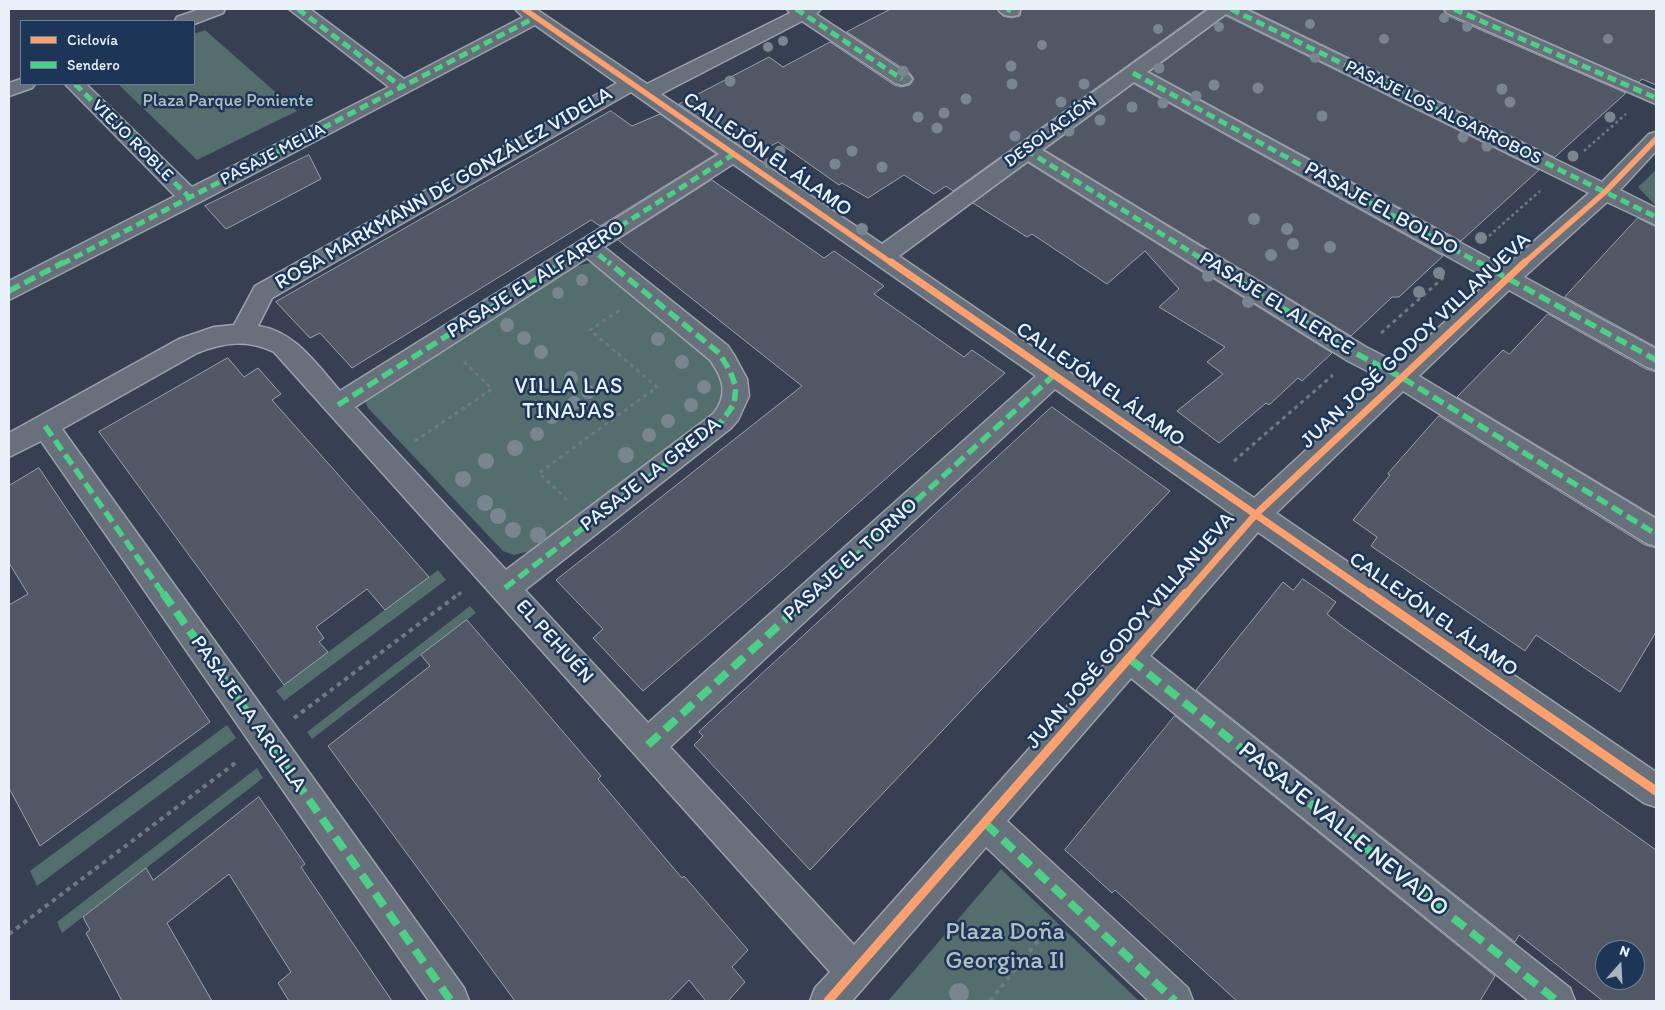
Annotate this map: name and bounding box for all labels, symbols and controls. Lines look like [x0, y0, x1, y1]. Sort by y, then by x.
legend [20, 20, 195, 85]
text: Ciclovía [67, 31, 118, 49]
text: Sendero [67, 56, 120, 74]
street label: PASAJE LOS ALGARROBOS [1341, 56, 1545, 170]
street label: ROSA MARKMANN DE GONZÁLEZ VIDELA [271, 82, 617, 296]
street label: CALLEJÓN EL ÁLAMO [678, 87, 856, 223]
park label: Plaza Parque Poniente [142, 90, 314, 112]
street label: DESOLACIÓN [1001, 91, 1101, 173]
street label: VIEJO ROBLE [86, 95, 178, 187]
street label: PASAJE MELIA [217, 119, 329, 191]
street label: PASAJE EL BOLDO [1300, 156, 1462, 262]
street label: PASAJE EL ALFARERO [443, 215, 629, 345]
street label: JUAN JOSÉ GODOY VILLANUEVA [1296, 228, 1536, 454]
street label: PASAJE EL ALERCE [1194, 246, 1358, 362]
street label: CALLEJÓN EL ÁLAMO [1011, 317, 1189, 453]
district label: VILLA LAS TINAJAS [513, 374, 625, 426]
street label: PASAJE LA GREDA [576, 412, 726, 538]
street label: PASAJE EL TORNO [778, 493, 924, 627]
street label: JUAN JOSÉ GODOY VILLANUEVA [1021, 507, 1241, 755]
street label: CALLEJÓN EL ÁLAMO [1344, 547, 1522, 683]
street label: EL PEHUÉN [510, 595, 598, 689]
street label: PASAJE LA ARCILLA [185, 631, 311, 797]
street label: PASAJE VALLE NEVADO [1232, 736, 1454, 924]
park label: Plaza Doña Georgina II [945, 918, 1065, 977]
north arrow [1595, 940, 1645, 990]
text: N [1617, 942, 1632, 961]

